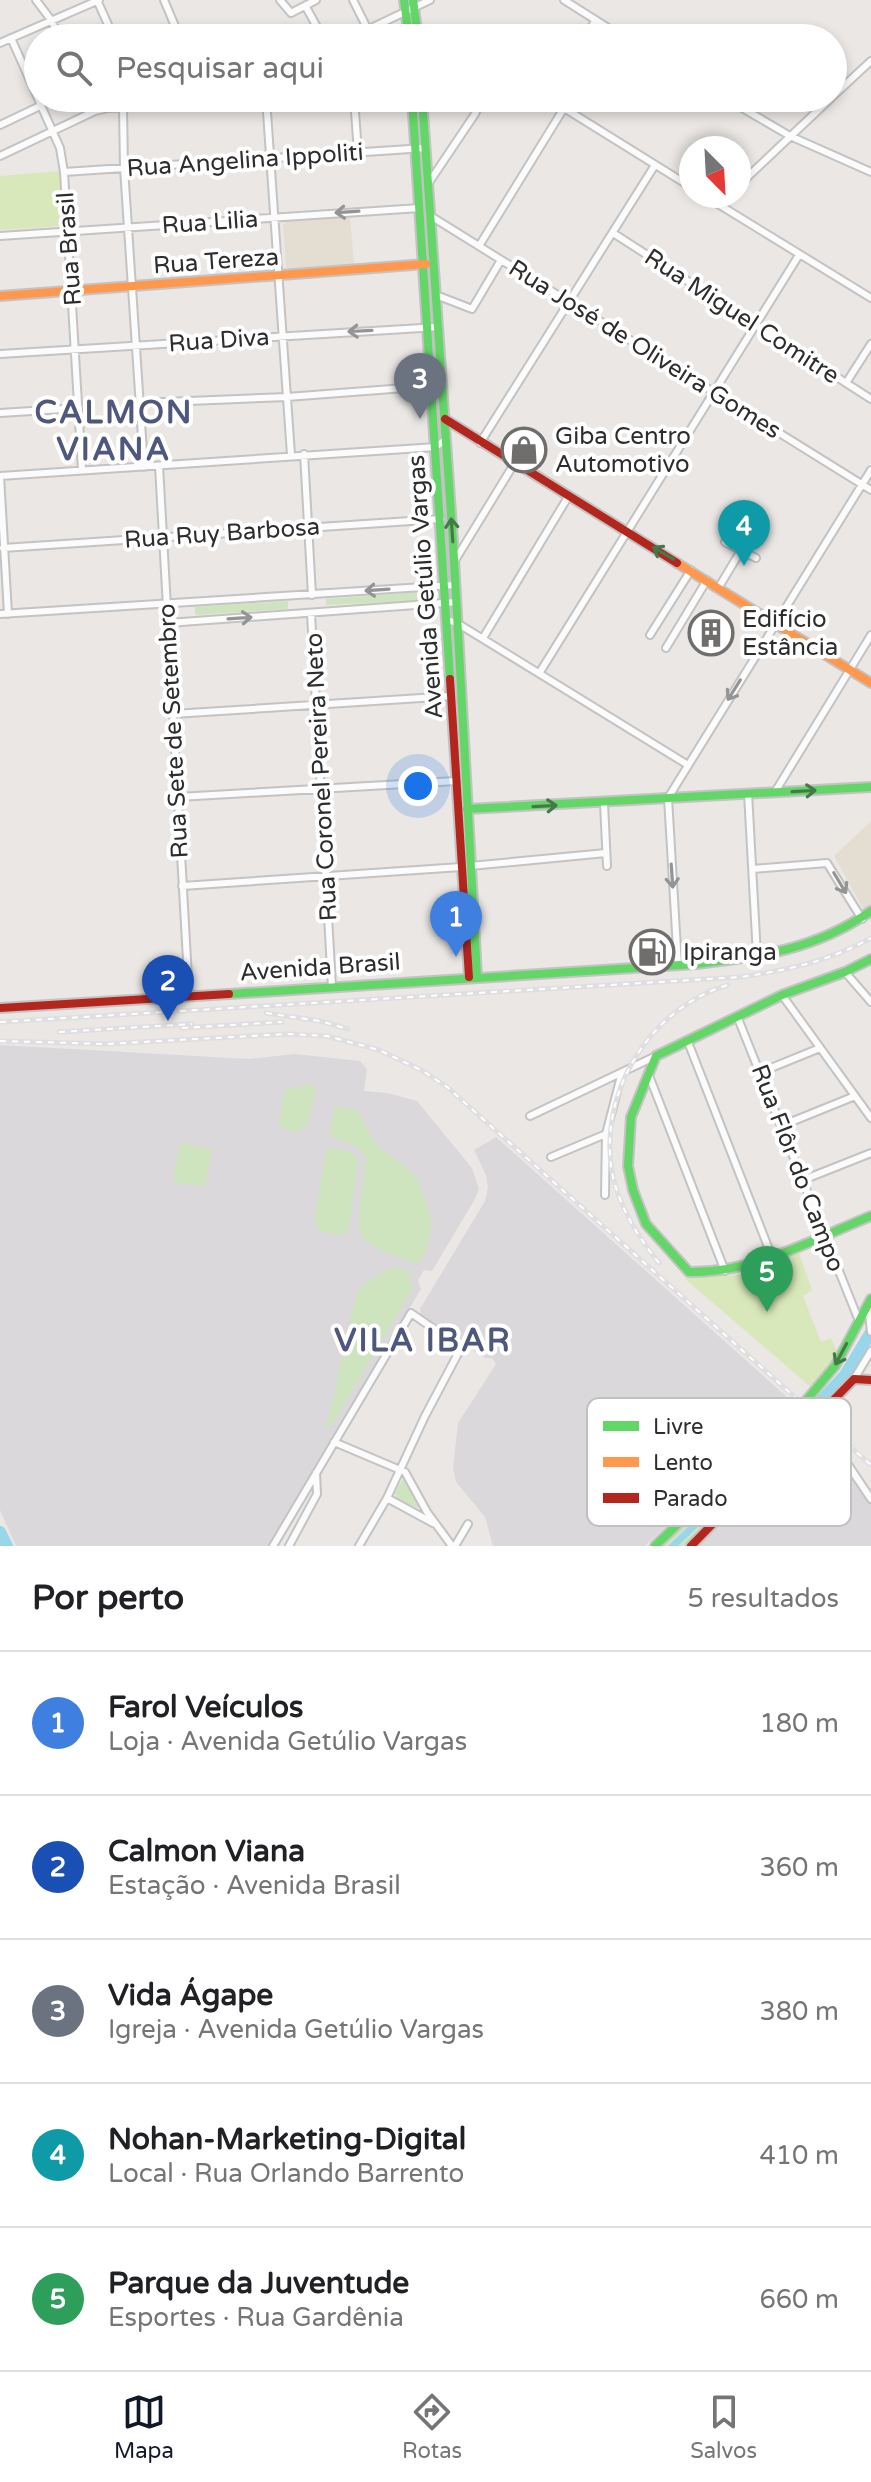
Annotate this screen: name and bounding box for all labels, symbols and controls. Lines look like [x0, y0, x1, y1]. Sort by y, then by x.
search box [24, 24, 847, 112]
icon: search [52, 46, 96, 90]
text: Pesquisar aqui [116, 50, 324, 87]
north arrow [679, 136, 751, 208]
street label: Rua Angelina Ippoliti [126, 138, 364, 183]
street label: Rua Brasil [51, 191, 88, 307]
street label: Rua Lilia [161, 205, 259, 240]
one-way arrow [335, 205, 361, 220]
street label: Rua Tereza [152, 243, 280, 280]
street label: Rua Miguel Comitre [639, 243, 845, 390]
street label: Rua José de Oliveira Gomes [503, 253, 786, 445]
street label: Rua Diva [168, 323, 271, 358]
one-way arrow [347, 324, 374, 339]
pin: 3 [394, 353, 446, 419]
district label: CALMON VIANA [34, 394, 194, 469]
place label: Giba Centro Automotivo [555, 422, 691, 479]
shop icon: Giba Centro Automotivo [500, 426, 548, 474]
street label: Avenida Getúlio Vargas [402, 454, 449, 720]
pin: 4 [718, 500, 770, 566]
street label: Rua Ruy Barbosa [123, 512, 321, 555]
one-way arrow [444, 517, 459, 544]
one-way arrow [652, 545, 675, 561]
one-way arrow [364, 583, 391, 598]
street label: Rua Sete de Setembro [152, 603, 195, 859]
place label: Edifício Estância [742, 605, 838, 662]
building icon: Edifício Estância [687, 609, 735, 657]
one-way arrow [226, 610, 253, 625]
street label: Rua Coronel Pereira Neto [299, 632, 344, 922]
one-way arrow [726, 679, 743, 701]
your location [398, 766, 438, 806]
one-way arrow [790, 783, 817, 798]
one-way arrow [531, 798, 558, 813]
one-way arrow [665, 862, 680, 889]
one-way arrow [832, 871, 848, 894]
pin: 1 [430, 891, 482, 957]
fuel station icon: Ipiranga [628, 928, 676, 976]
place label: Ipiranga [683, 938, 777, 967]
street label: Avenida Brasil [239, 947, 401, 988]
pin: 2 [142, 955, 194, 1021]
street label: Rua Flôr do Campo [745, 1060, 850, 1276]
pin: 5 [741, 1246, 793, 1312]
district label: VILA IBAR [334, 1322, 512, 1360]
one-way arrow [833, 1342, 849, 1365]
legend [587, 1398, 851, 1526]
text: Livre [653, 1414, 703, 1440]
text: Lento [653, 1450, 713, 1476]
text: Parado [653, 1486, 728, 1512]
text: Por perto [32, 1578, 184, 1619]
text: 5 resultados [688, 1583, 839, 1614]
text: Farol Veículos [108, 1689, 303, 1726]
text: 1 [50, 1708, 66, 1739]
text: 180 m [759, 1708, 839, 1739]
text: Loja · Avenida Getúlio Vargas [108, 1726, 467, 1757]
text: Calmon Viana [108, 1833, 305, 1870]
text: 2 [50, 1852, 66, 1883]
text: 360 m [759, 1852, 839, 1883]
text: Estação · Avenida Brasil [108, 1870, 401, 1901]
text: Vida Ágape [108, 1977, 273, 2014]
text: 3 [50, 1996, 66, 2027]
text: 380 m [759, 1996, 839, 2027]
text: Igreja · Avenida Getúlio Vargas [108, 2014, 484, 2045]
text: Nohan-Marketing-Digital [108, 2121, 466, 2158]
text: 4 [50, 2140, 66, 2171]
text: 410 m [759, 2140, 839, 2171]
text: Local · Rua Orlando Barrento [108, 2158, 464, 2189]
text: Parque da Juventude [108, 2265, 409, 2302]
text: 5 [50, 2284, 66, 2315]
text: 660 m [759, 2284, 839, 2315]
text: Esportes · Rua Gardênia [108, 2302, 404, 2333]
tab: Mapa [114, 2390, 174, 2464]
tab: Rotas [402, 2390, 462, 2464]
tab: Salvos [690, 2390, 757, 2464]

